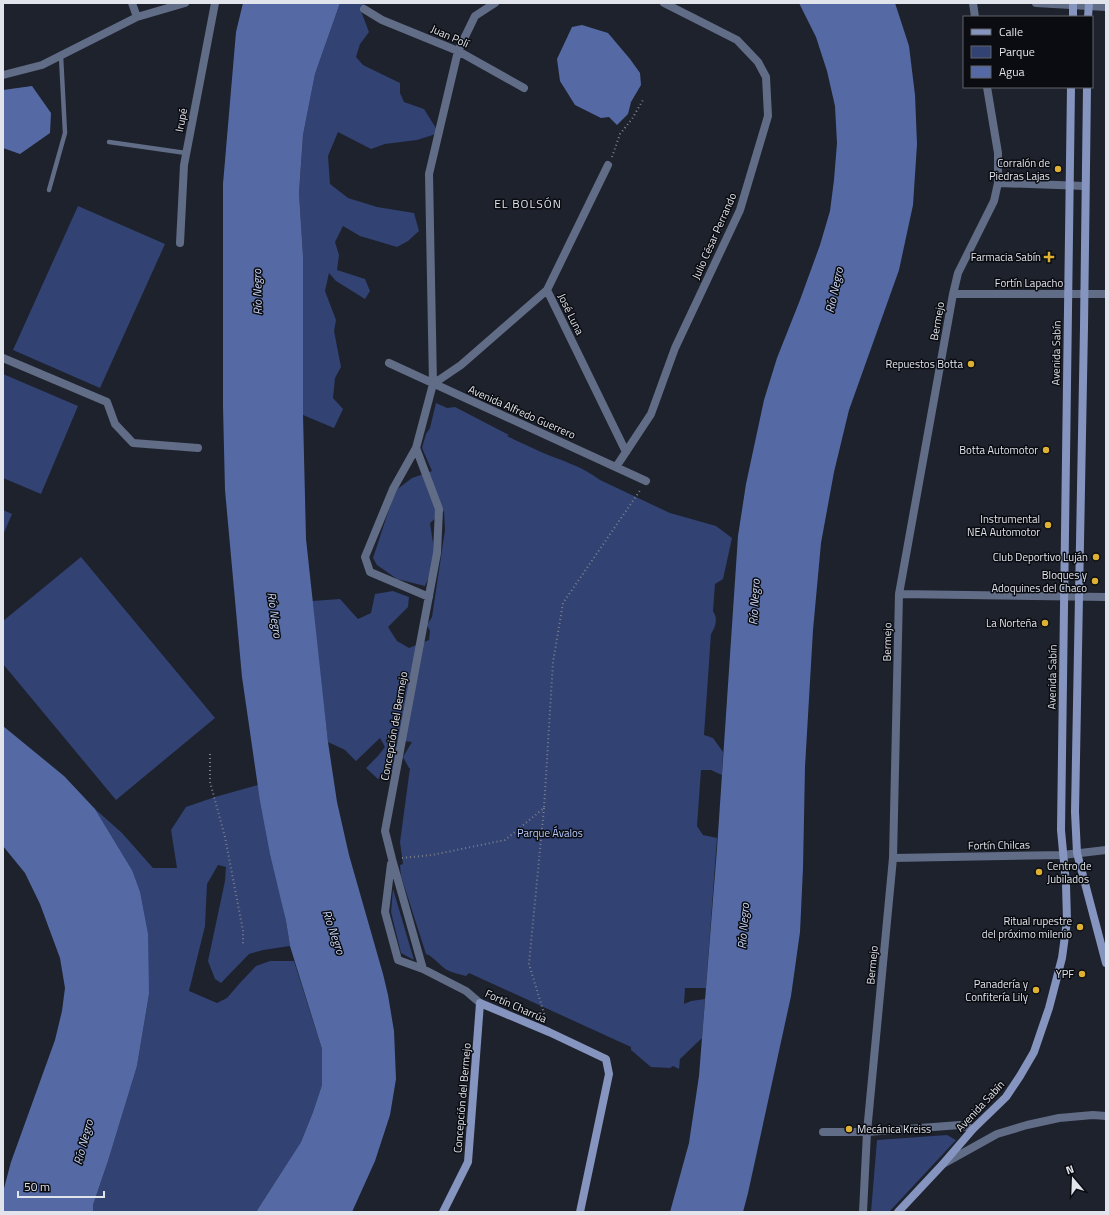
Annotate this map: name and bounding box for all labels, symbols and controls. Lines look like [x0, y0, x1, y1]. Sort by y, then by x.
legend [963, 16, 1093, 88]
street label: Juan Polí [428, 21, 473, 52]
text: Calle [999, 22, 1023, 41]
text: Parque [999, 42, 1035, 61]
text: Agua [999, 62, 1025, 81]
street label: Irupé [171, 106, 191, 133]
place label: Corralón de Piedras Lajas [989, 155, 1050, 184]
marker: Corralón de Piedras Lajas [1053, 164, 1063, 174]
street label: Julio César Perrando [688, 190, 740, 282]
district label: EL BOLSÓN [494, 194, 562, 213]
place label: Farmacia Sabín [971, 249, 1041, 265]
marker: Farmacia Sabín [1044, 252, 1054, 262]
water label: Río Negro [820, 264, 848, 314]
water label: Río Negro [247, 268, 267, 315]
street label: Fortín Lapacho [995, 275, 1063, 291]
street label: José Luna [554, 290, 588, 338]
street label: Bermejo [926, 300, 948, 342]
street label: Avenida Sabín [1047, 320, 1065, 386]
place label: Repuestos Botta [885, 356, 963, 372]
marker: Repuestos Botta [966, 359, 976, 369]
street label: Avenida Alfredo Guerrero [466, 381, 578, 443]
place label: Botta Automotor [959, 442, 1038, 458]
marker: Botta Automotor [1041, 445, 1051, 455]
place label: Instrumental NEA Automotor [967, 511, 1040, 540]
marker: Instrumental NEA Automotor [1043, 520, 1053, 530]
place label: Club Deportivo Luján [993, 549, 1088, 565]
marker: Club Deportivo Luján [1091, 552, 1101, 562]
place label: Bloques y Adoquines del Chaco [992, 567, 1088, 596]
marker: Bloques y Adoquines del Chaco [1090, 576, 1100, 586]
water label: Río Negro [743, 577, 765, 625]
water label: Río Negro [262, 591, 288, 640]
place label: La Norteña [986, 615, 1037, 631]
marker: La Norteña [1040, 618, 1050, 628]
street label: Bermejo [879, 622, 895, 662]
street label: Avenida Sabín [1043, 644, 1061, 710]
street label: Concepción del Bermejo [377, 670, 412, 782]
park label: Parque Ávalos [517, 825, 583, 841]
street label: Fortín Chilcas [968, 836, 1030, 854]
place label: Centro de Jubilados [1047, 858, 1092, 887]
marker: Centro de Jubilados [1034, 867, 1044, 877]
water label: Río Negro [732, 901, 754, 950]
water label: Río Negro [318, 907, 351, 958]
place label: Ritual rupestre del próximo milenio [982, 913, 1072, 942]
marker: Ritual rupestre del próximo milenio [1075, 922, 1085, 932]
street label: Bermejo [862, 945, 882, 985]
place label: YPF [1056, 966, 1074, 982]
marker: YPF [1077, 969, 1087, 979]
place label: Panadería y Confitería Lily [965, 976, 1029, 1005]
street label: Fortín Charrúa [483, 985, 550, 1027]
marker: Panadería y Confitería Lily [1031, 985, 1041, 995]
street label: Concepción del Bermejo [449, 1042, 475, 1154]
street label: Avenida Sabín [952, 1077, 1008, 1135]
water label: Río Negro [68, 1116, 98, 1167]
place label: Mecánica Kreiss [857, 1121, 931, 1137]
marker: Mecánica Kreiss [844, 1124, 854, 1134]
north arrow [1053, 1159, 1093, 1199]
text: N [1064, 1161, 1076, 1178]
scale bar [18, 1173, 104, 1199]
text: 50 m [24, 1177, 50, 1196]

